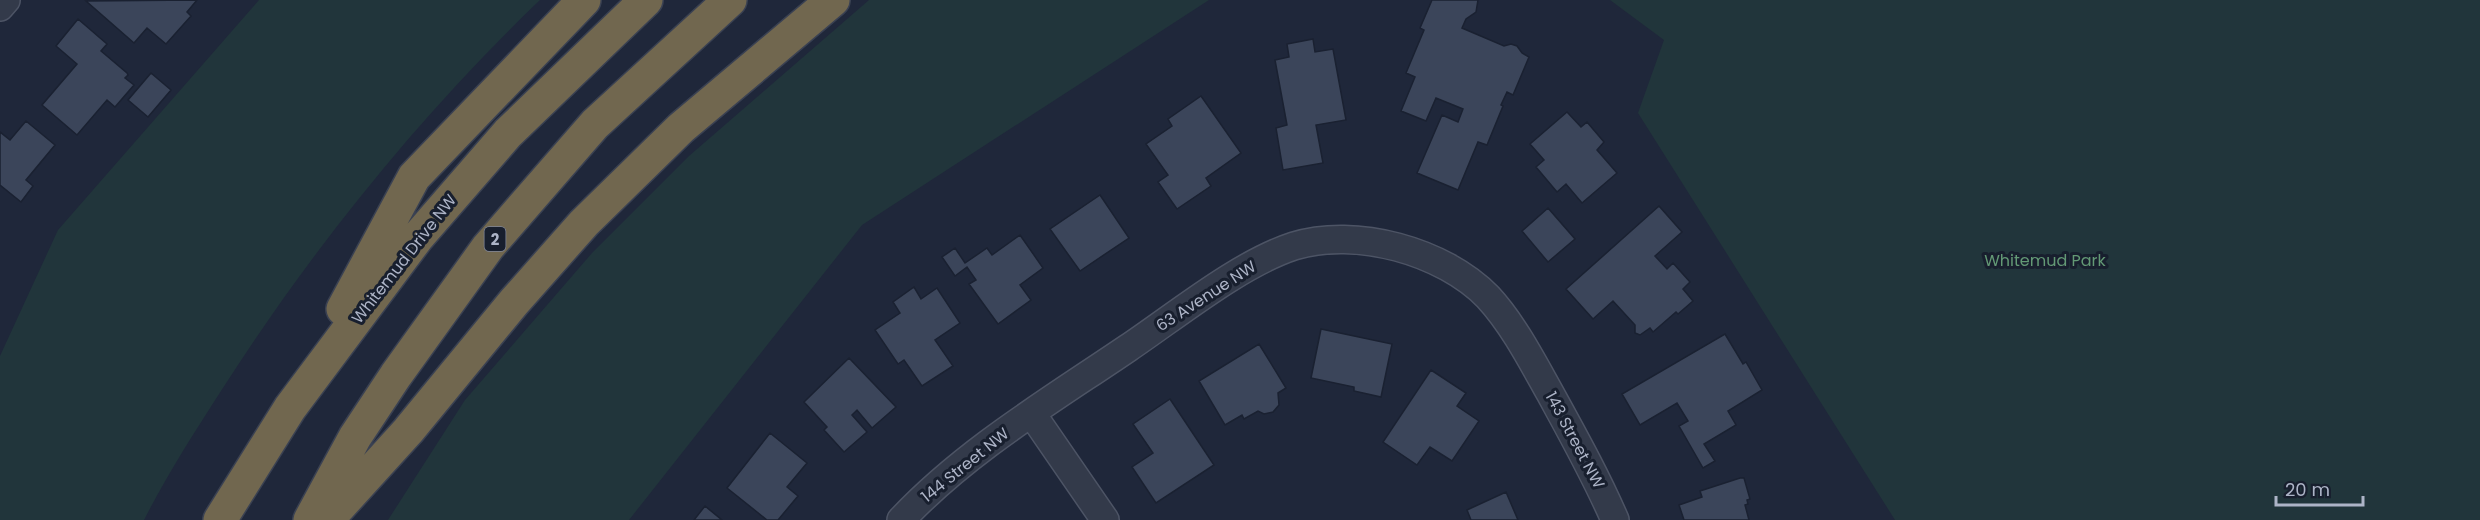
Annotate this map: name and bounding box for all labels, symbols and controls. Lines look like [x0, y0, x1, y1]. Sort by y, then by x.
street label: Whitemud Drive NW [346, 189, 462, 329]
road number: 2 [484, 227, 506, 251]
park label: Whitemud Park [1984, 249, 2107, 272]
street label: 63 Avenue NW [1151, 255, 1261, 337]
street label: 143 Street NW [1540, 387, 1610, 493]
street label: 144 Street NW [916, 422, 1014, 508]
scale bar [2276, 469, 2363, 507]
text: 20 m [2285, 477, 2330, 502]

